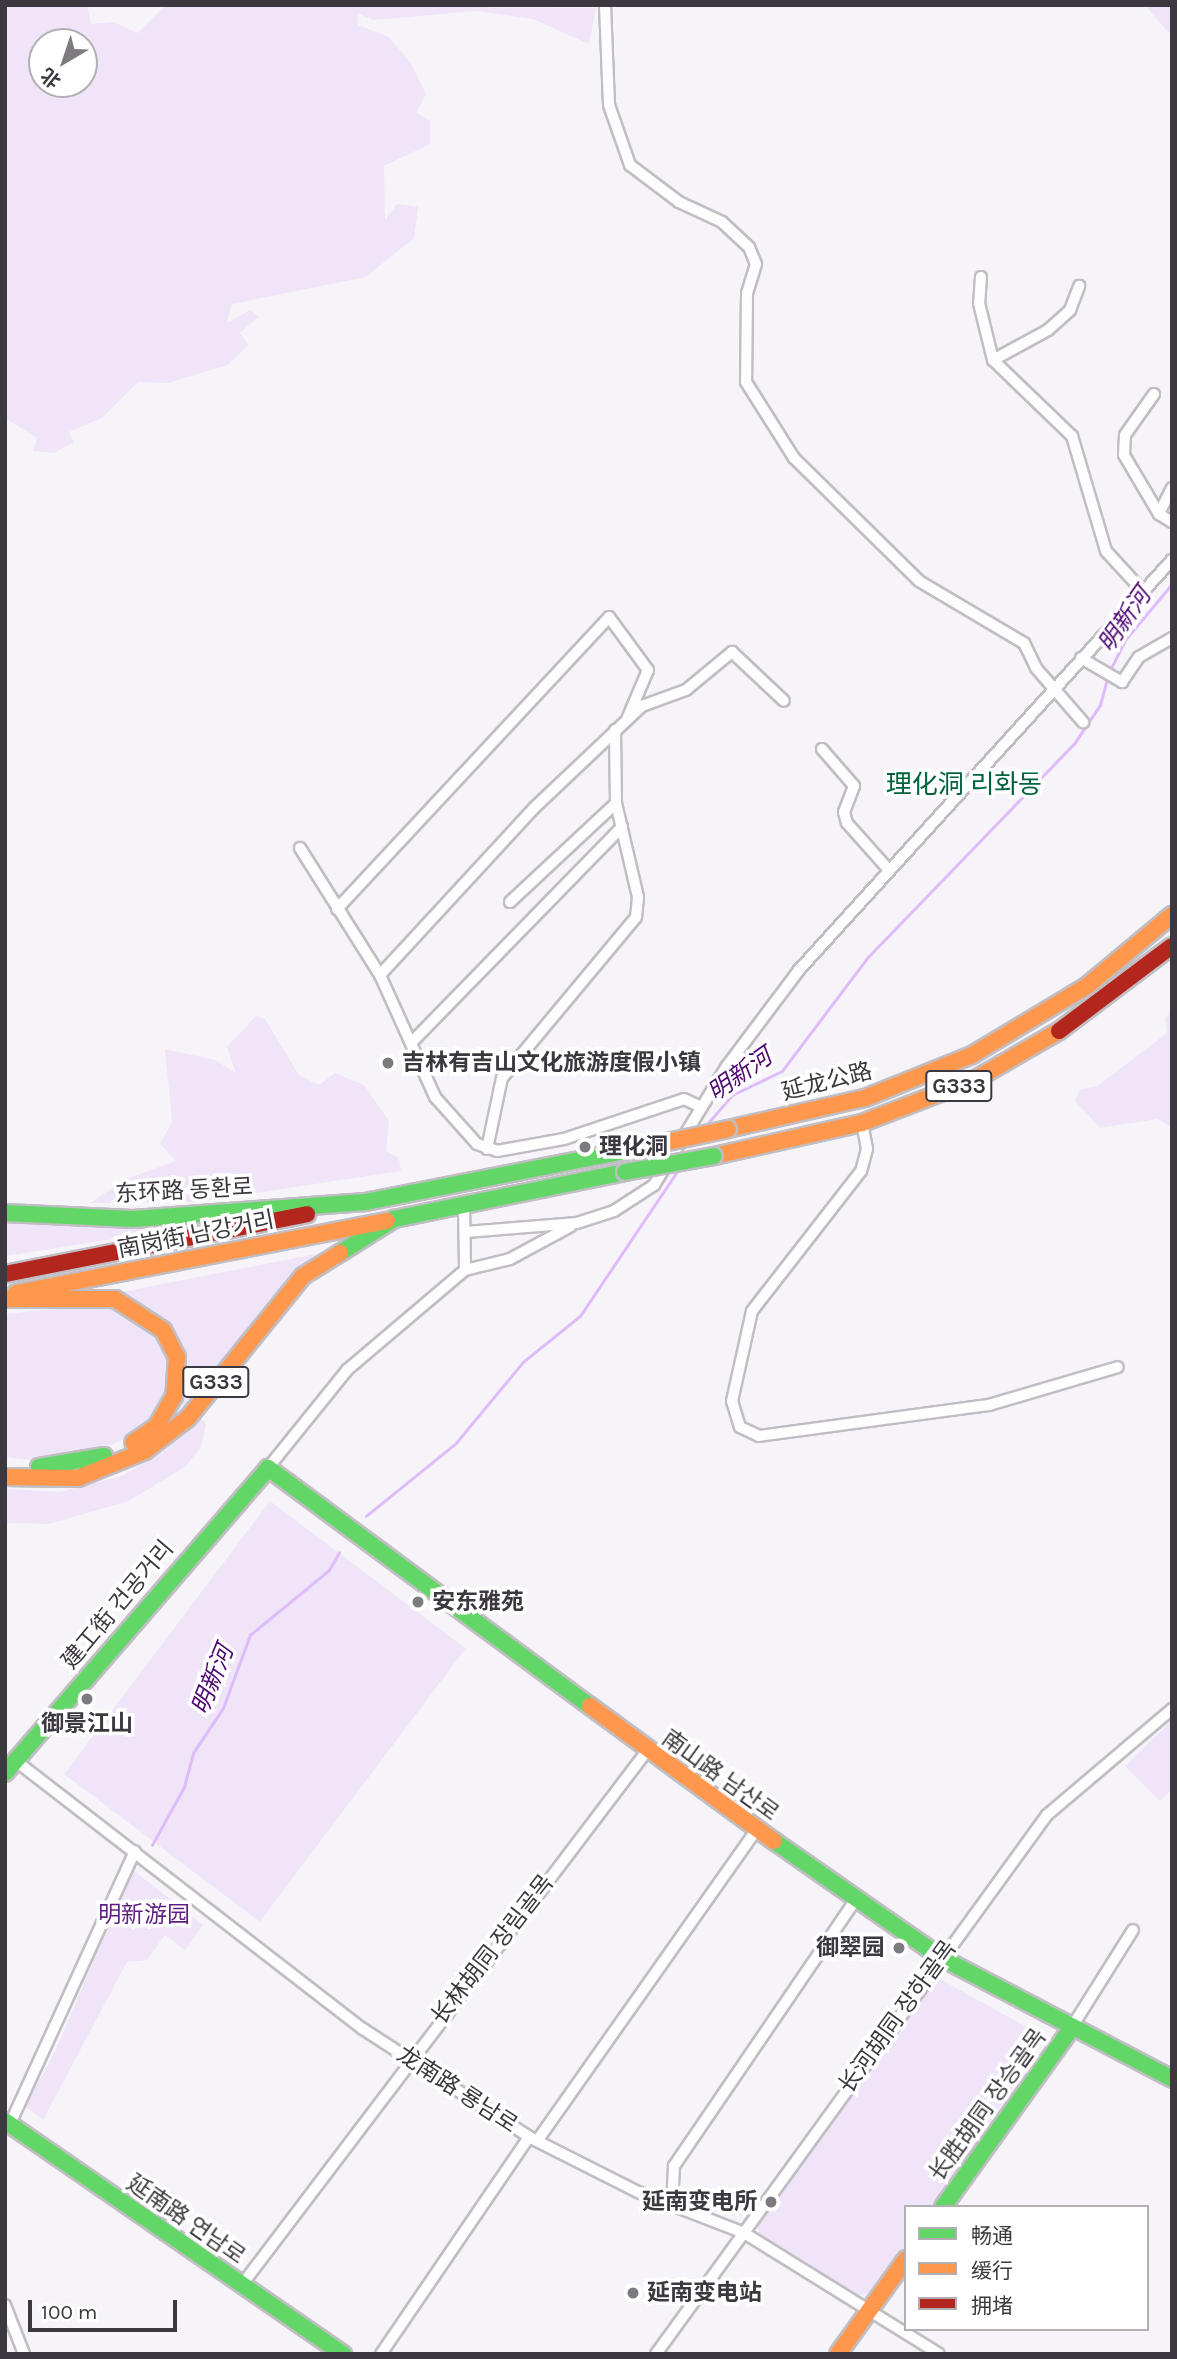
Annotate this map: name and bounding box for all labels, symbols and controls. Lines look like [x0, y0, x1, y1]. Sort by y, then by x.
north arrow [28, 28, 98, 98]
text: 北 [37, 63, 65, 92]
water label: 明新河 [1093, 582, 1157, 658]
district label: 理化洞 리화동 [886, 769, 1042, 801]
water label: 明新河 [702, 1043, 778, 1107]
place label: 吉林有吉山文化旅游度假小镇 [402, 1049, 701, 1077]
marker: 吉林有吉山文化旅游度假小镇 [380, 1055, 396, 1071]
street label: 延龙公路 [779, 1057, 875, 1107]
road number: G333 [924, 1068, 994, 1104]
place label: 理化洞 [599, 1133, 668, 1161]
marker: 理化洞 [577, 1139, 593, 1155]
street label: 东环路 동환로 [114, 1174, 254, 1208]
street label: 南岗街 남강거리 [115, 1206, 277, 1264]
road number: G333 [181, 1364, 251, 1400]
street label: 建工街 건공거리 [56, 1535, 180, 1675]
place label: 安东雅苑 [432, 1588, 524, 1616]
marker: 安东雅苑 [410, 1594, 426, 1610]
water label: 明新河 [186, 1641, 240, 1719]
marker: 御景江山 [79, 1691, 95, 1707]
place label: 御景江山 [41, 1710, 133, 1738]
street label: 南山路 남산로 [656, 1724, 784, 1828]
street label: 长林胡同 장림골목 [426, 1870, 560, 2030]
park label: 明新游园 [98, 1901, 190, 1929]
place label: 御翠园 [816, 1934, 885, 1962]
street label: 长河胡同 장하골목 [833, 1935, 963, 2099]
marker: 御翠园 [891, 1940, 907, 1956]
street label: 长胜胡同 장승골목 [923, 2023, 1053, 2187]
street label: 龙南路 룡남로 [392, 2041, 522, 2139]
street label: 延南路 연남로 [122, 2169, 250, 2271]
place label: 延南变电所 [642, 2188, 757, 2216]
marker: 延南变电所 [763, 2194, 779, 2210]
legend [904, 2205, 1149, 2331]
text: 畅通 [971, 2224, 1013, 2248]
text: 缓行 [971, 2259, 1013, 2283]
place label: 延南变电站 [647, 2279, 762, 2307]
marker: 延南变电站 [625, 2285, 641, 2301]
scale bar [32, 2286, 180, 2330]
text: 拥堵 [971, 2294, 1013, 2318]
text: 100 m [41, 2300, 98, 2324]

